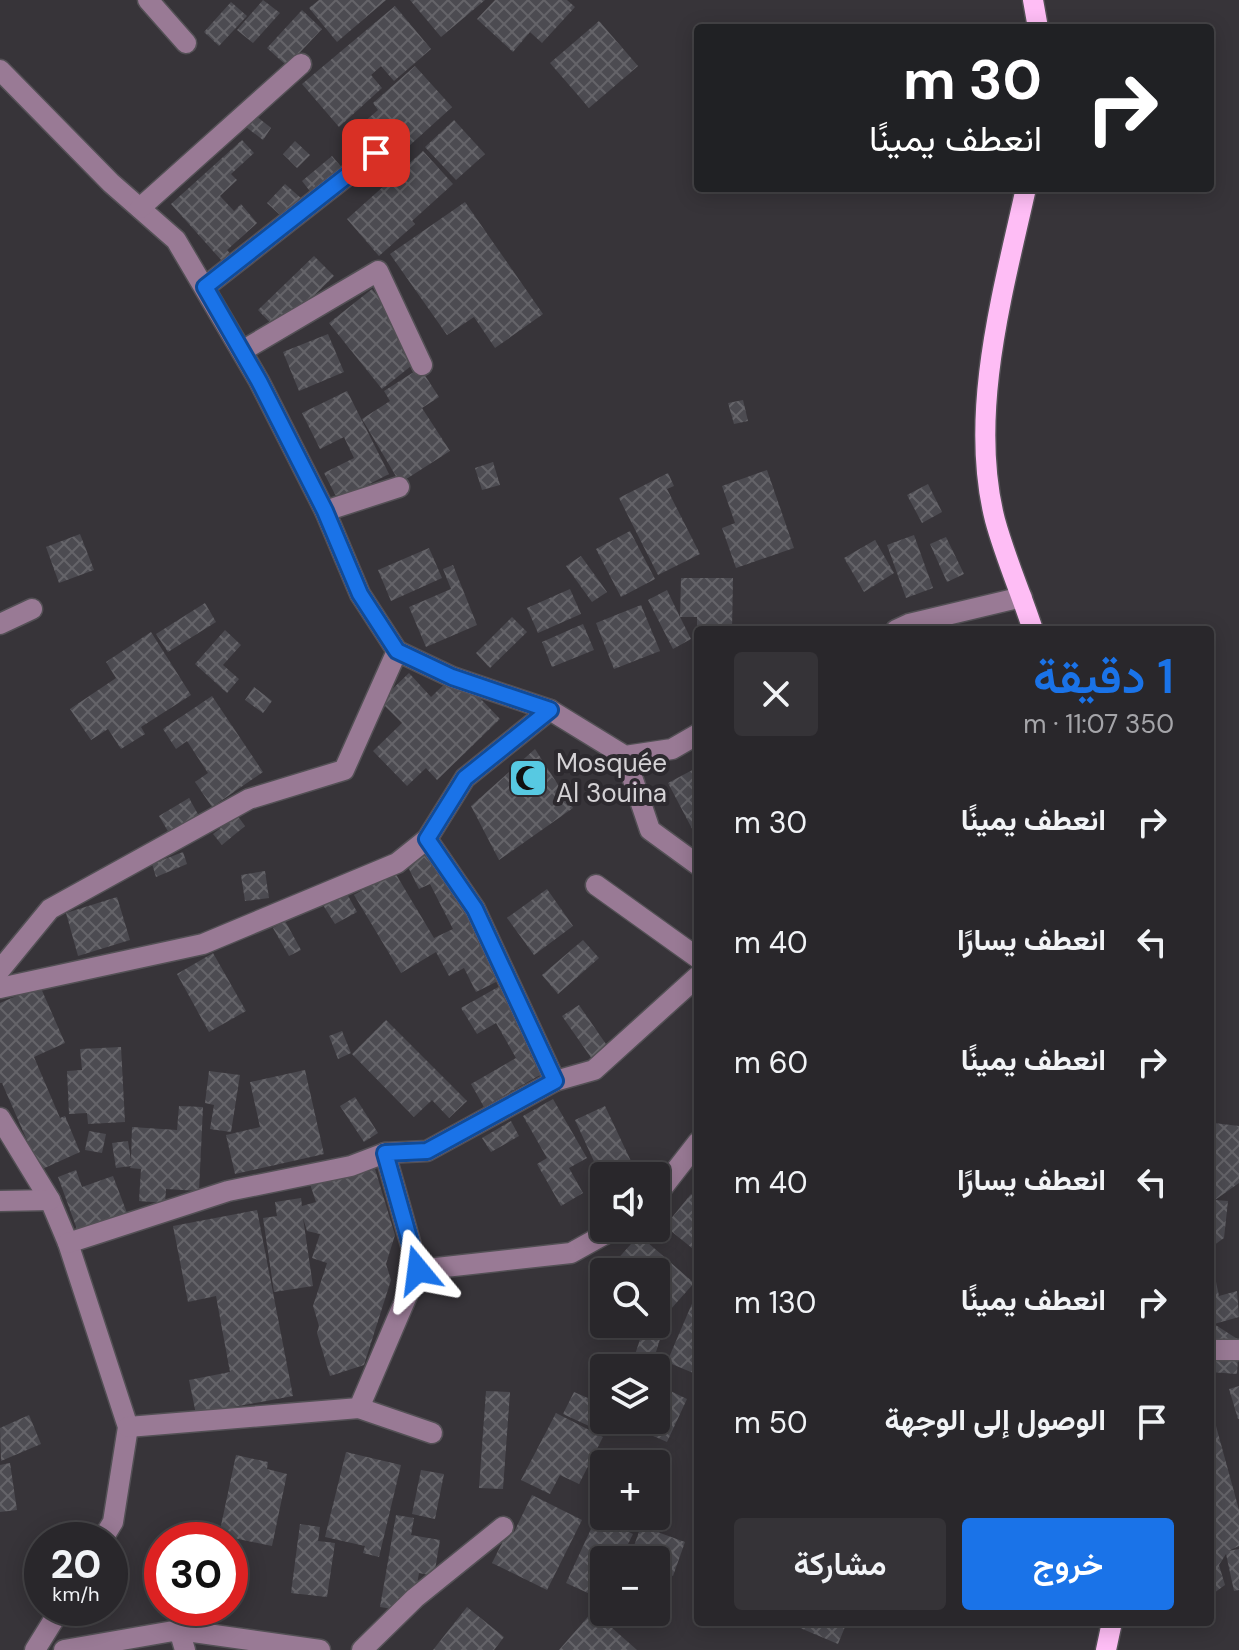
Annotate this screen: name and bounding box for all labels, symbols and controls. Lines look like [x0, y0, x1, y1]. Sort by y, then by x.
text: 30 m [903, 43, 1042, 116]
icon: right [1070, 56, 1174, 160]
text: انعطف يمينًا [869, 115, 1042, 162]
pin [342, 119, 410, 187]
icon: arrive [354, 131, 398, 175]
text: 1 دقيقة [1033, 645, 1174, 708]
button: close [734, 652, 818, 736]
text: 350 m · 11:07 [1023, 707, 1174, 741]
place label: Mosquée Al 3ouina [556, 746, 667, 810]
mosque icon: Mosquée Al 3ouina [507, 757, 549, 799]
text: انعطف يمينًا [961, 800, 1106, 839]
icon: right [1130, 800, 1174, 844]
text: 30 m [734, 803, 807, 842]
text: انعطف يسارًا [957, 920, 1106, 959]
icon: left [1130, 920, 1174, 964]
text: 40 m [734, 923, 807, 962]
text: انعطف يمينًا [961, 1040, 1106, 1079]
icon: right [1130, 1040, 1174, 1084]
text: 60 m [734, 1043, 808, 1082]
text: انعطف يسارًا [957, 1160, 1106, 1199]
icon: left [1130, 1160, 1174, 1204]
map controls [590, 1162, 670, 1626]
button: sound [590, 1162, 670, 1242]
text: 40 m [734, 1163, 807, 1202]
position arrow [376, 1228, 460, 1312]
button: search [590, 1258, 670, 1338]
text: انعطف يمينًا [961, 1280, 1106, 1319]
icon: right [1130, 1280, 1174, 1324]
text: 130 m [734, 1283, 816, 1322]
button: layers [590, 1354, 670, 1434]
text: الوصول إلى الوجهة [885, 1400, 1106, 1439]
icon: arrive [1130, 1400, 1174, 1444]
text: 50 m [734, 1403, 808, 1442]
button: + [590, 1450, 670, 1530]
button: مشاركة [734, 1518, 946, 1610]
button: خروج [962, 1518, 1174, 1610]
speed limit sign: 30 [144, 1522, 248, 1626]
text: 20 [50, 1538, 102, 1590]
button: − [590, 1546, 670, 1626]
text: km/h [52, 1581, 100, 1607]

